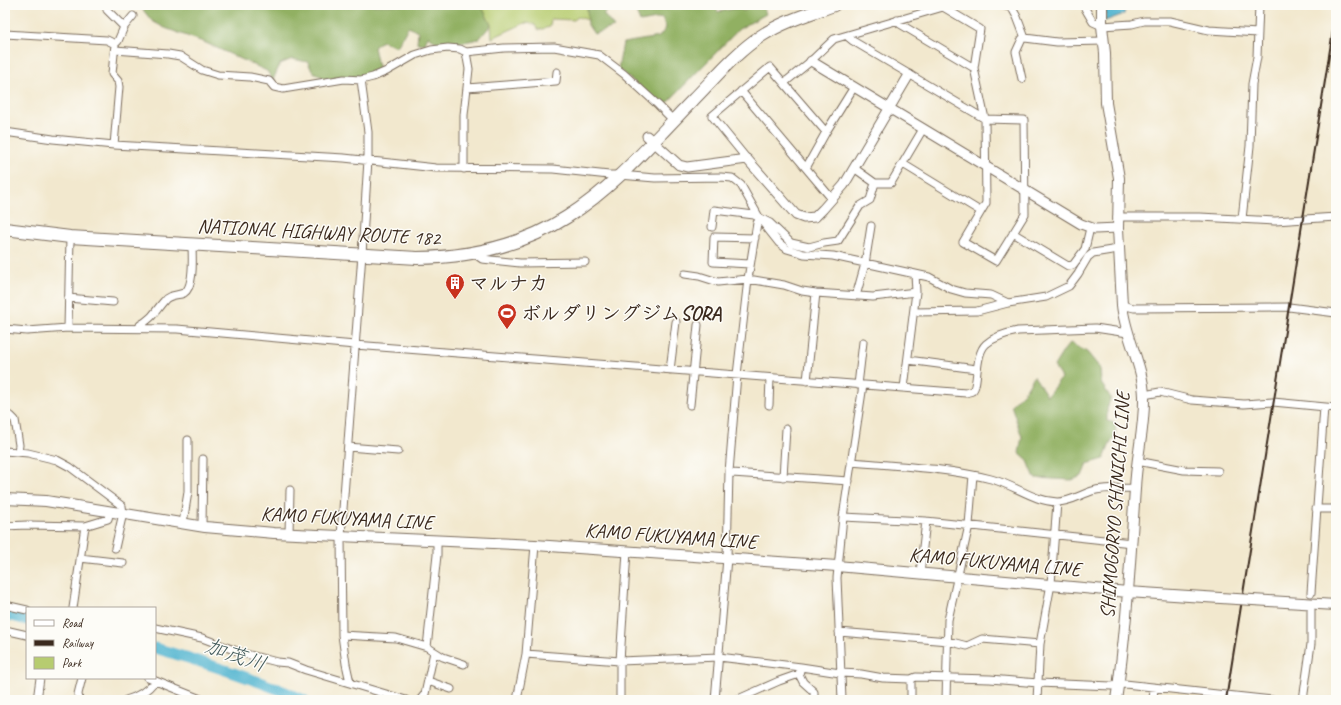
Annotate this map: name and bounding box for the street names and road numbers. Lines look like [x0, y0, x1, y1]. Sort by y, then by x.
street label: NATIONAL HIGHWAY ROUTE 182 [197, 213, 443, 251]
street label: SHIMOGORYO SHINICHI LINE [1095, 388, 1136, 619]
street label: KAMO FUKUYAMA LINE [260, 501, 437, 535]
street label: KAMO FUKUYAMA LINE [584, 518, 761, 555]
street label: KAMO FUKUYAMA LINE [908, 542, 1085, 582]

